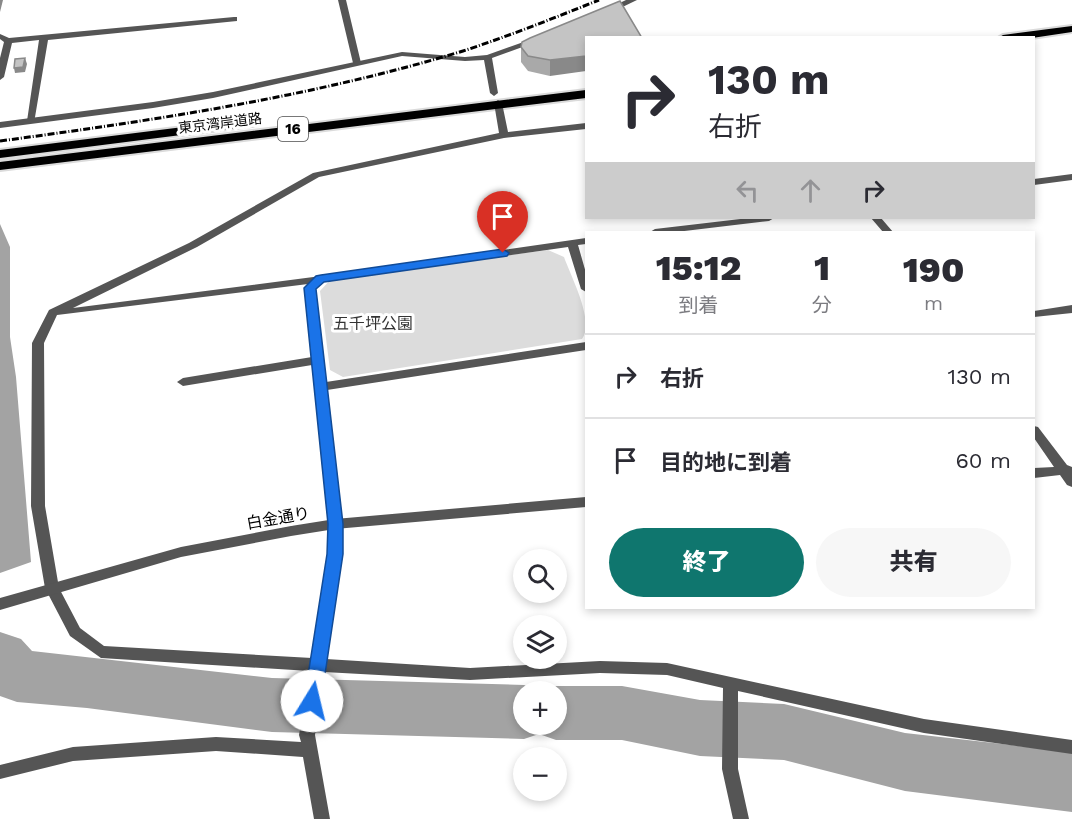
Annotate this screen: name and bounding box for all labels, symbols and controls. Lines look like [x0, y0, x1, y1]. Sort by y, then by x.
text: 130 m [708, 55, 830, 104]
icon: right [609, 60, 687, 138]
street label: 東京湾岸道路 [177, 110, 263, 136]
text: 右折 [708, 111, 762, 143]
road number: 16 [278, 117, 308, 141]
icon: left [731, 174, 764, 207]
icon: ahead [794, 174, 827, 207]
icon: right [857, 174, 890, 207]
pin [477, 191, 528, 253]
icon: arrive [486, 200, 519, 233]
text: 15:12 [656, 247, 741, 289]
text: 1 [814, 247, 830, 289]
text: 190 [903, 249, 964, 291]
text: m [924, 291, 943, 315]
text: 到着 [679, 293, 719, 317]
text: 分 [812, 293, 832, 317]
park label: 五千坪公園 [333, 314, 413, 333]
icon: right [609, 360, 642, 393]
text: 130 m [947, 364, 1011, 389]
text: 右折 [660, 366, 704, 391]
icon: arrive [609, 444, 642, 477]
text: 60 m [955, 448, 1011, 473]
text: 目的地に到着 [660, 450, 792, 475]
street label: 白金通り [245, 503, 311, 533]
button: 終了 [609, 528, 804, 597]
button: 共有 [816, 528, 1011, 597]
map controls [513, 549, 567, 801]
button: search [513, 549, 567, 603]
button: layers [513, 615, 567, 669]
position arrow [280, 669, 344, 733]
button: + [513, 681, 567, 735]
button: − [513, 747, 567, 801]

